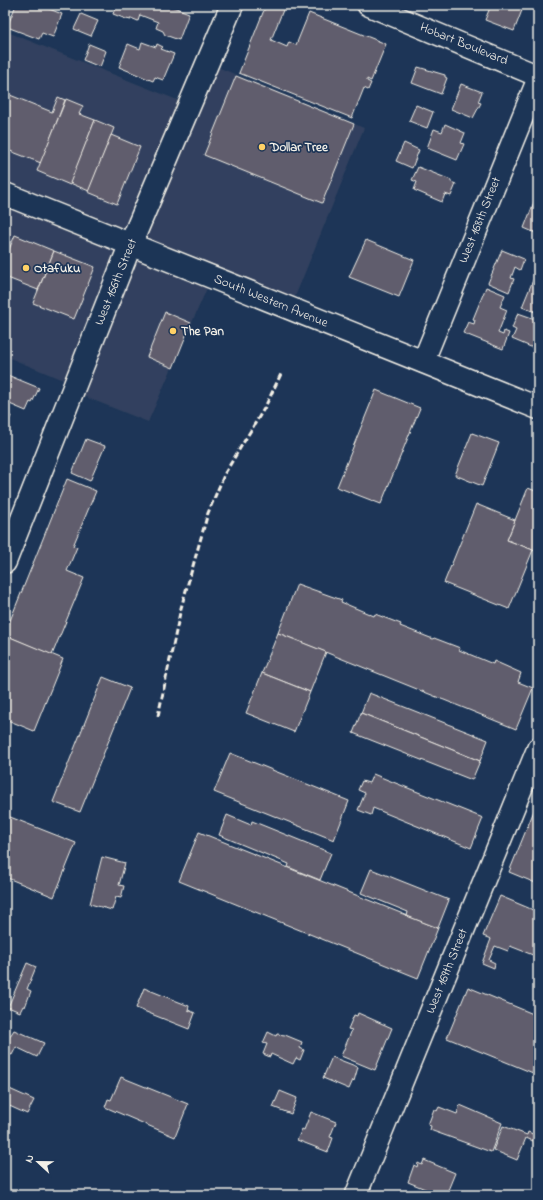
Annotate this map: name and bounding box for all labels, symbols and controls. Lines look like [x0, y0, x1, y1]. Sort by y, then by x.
street label: Hobart Boulevard [417, 18, 512, 71]
place label: Dollar Tree [269, 138, 329, 157]
marker: Dollar Tree [257, 142, 267, 152]
street label: West 168th Street [454, 173, 506, 266]
street label: West 166th Street [90, 235, 142, 328]
place label: Otafuku [34, 259, 81, 278]
marker: Otafuku [21, 263, 31, 273]
street label: South Western Avenue [211, 269, 331, 333]
place label: The Pan [181, 322, 224, 341]
marker: The Pan [168, 326, 178, 336]
street label: West 169th Street [421, 925, 473, 1016]
north arrow [18, 1142, 58, 1182]
text: N [21, 1152, 38, 1165]

